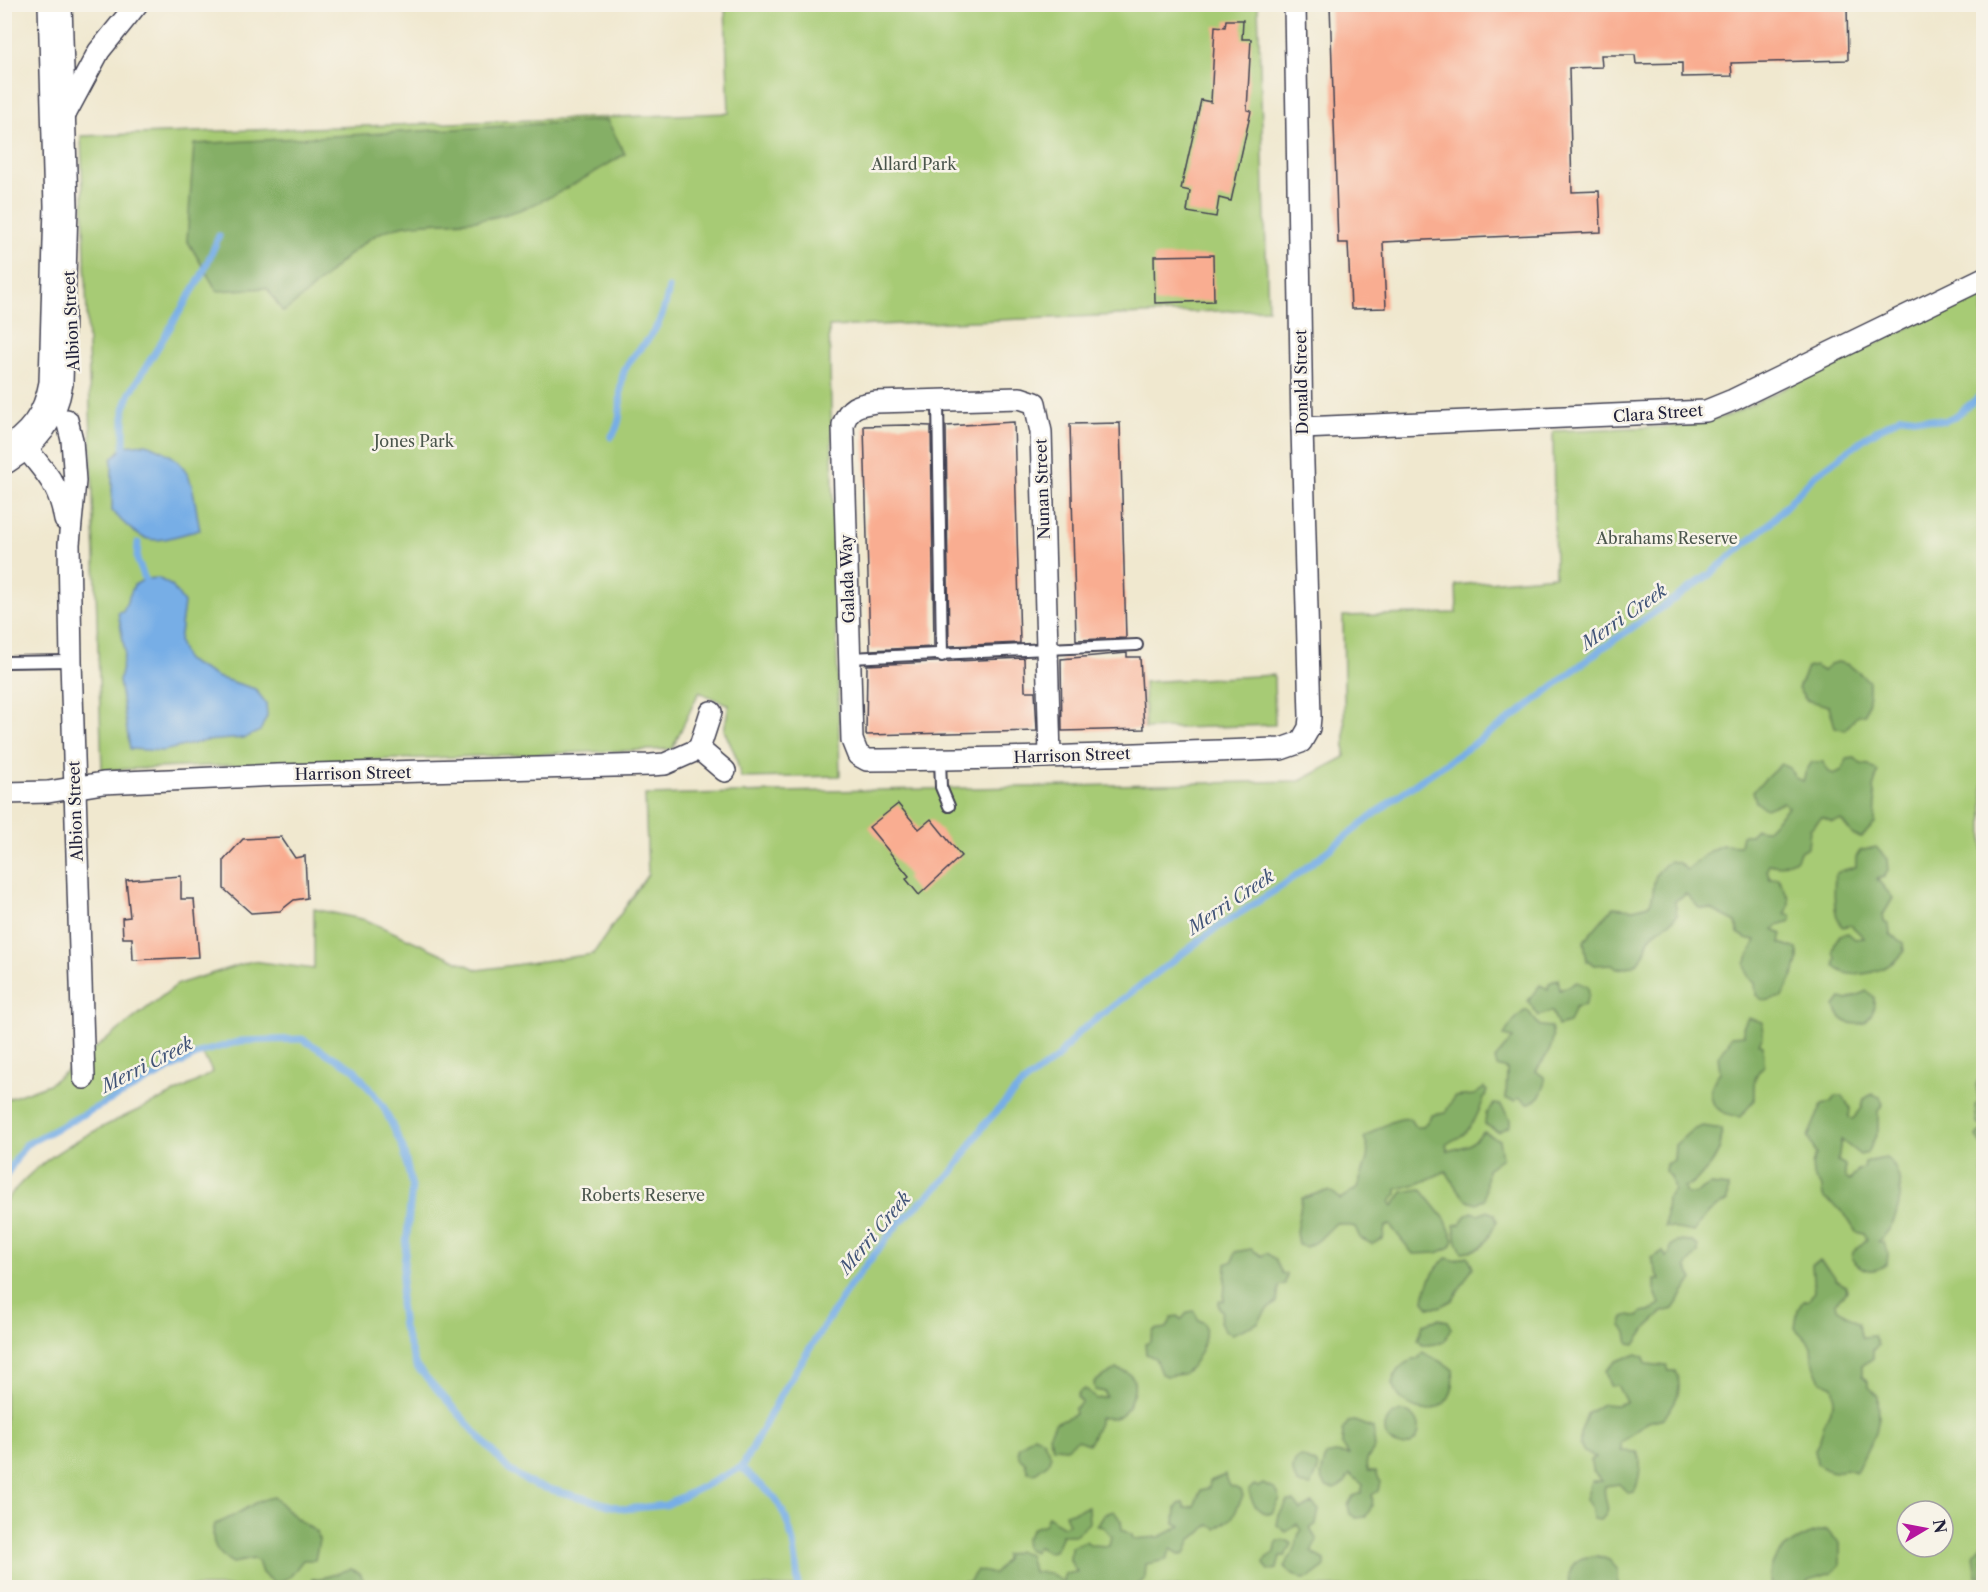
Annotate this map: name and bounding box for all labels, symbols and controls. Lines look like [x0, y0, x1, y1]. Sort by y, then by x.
park label: Allard Park [870, 154, 957, 174]
street label: Albion Street [58, 270, 84, 373]
street label: Donald Street [1290, 329, 1312, 435]
street label: Clara Street [1612, 400, 1704, 426]
park label: Jones Park [371, 431, 455, 451]
street label: Nunan Street [1030, 438, 1054, 540]
park label: Abrahams Reserve [1595, 528, 1738, 548]
street label: Galada Way [835, 533, 859, 624]
water label: Merri Creek [1575, 579, 1672, 656]
street label: Harrison Street [1013, 743, 1131, 767]
street label: Albion Street [63, 760, 87, 863]
street label: Harrison Street [294, 762, 412, 784]
water label: Merri Creek [1182, 865, 1279, 940]
water label: Merri Creek [96, 1032, 197, 1098]
park label: Roberts Reserve [581, 1185, 705, 1205]
water label: Merri Creek [833, 1187, 916, 1280]
north arrow [1895, 1499, 1955, 1559]
text: N [1929, 1518, 1951, 1535]

